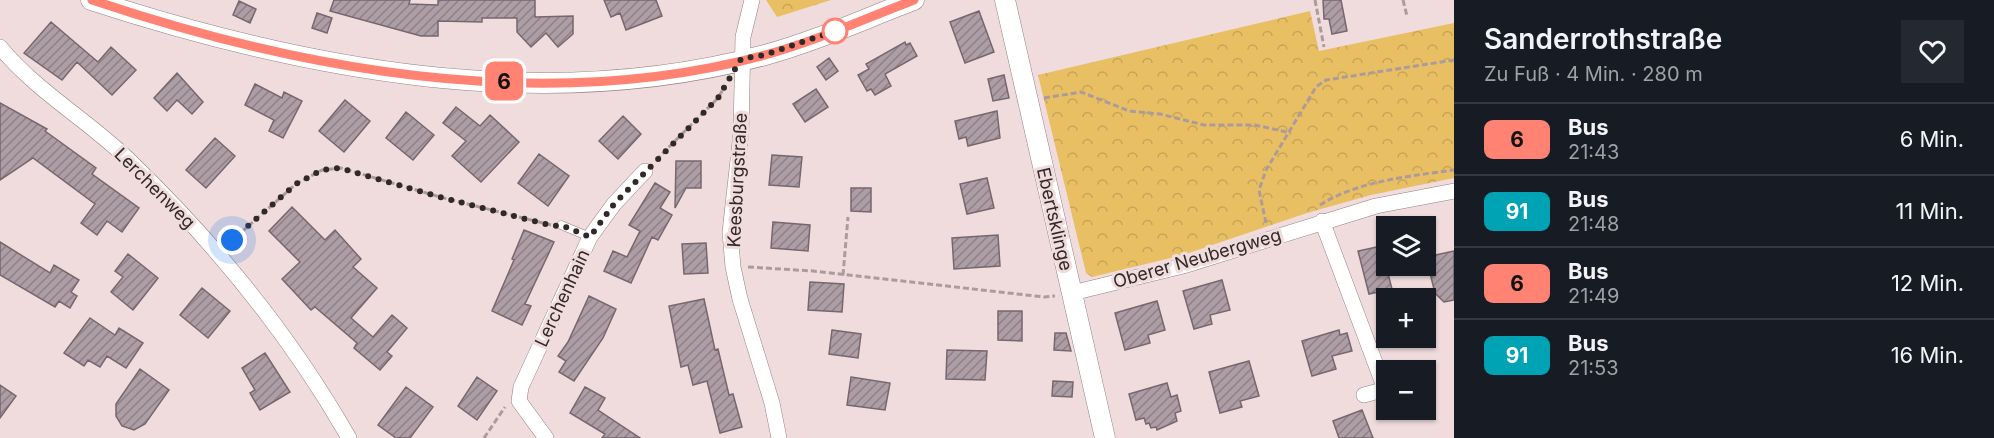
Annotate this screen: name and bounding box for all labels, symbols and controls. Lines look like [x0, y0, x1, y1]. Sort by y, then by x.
unlabelled marker [822, 18, 848, 44]
button: heart [1901, 20, 1964, 83]
text: Sanderrothstraße [1484, 22, 1722, 56]
line badge: 6 [484, 62, 524, 100]
text: Zu Fuß · 4 Min. · 280 m [1484, 62, 1703, 86]
text: 6 [497, 69, 511, 94]
street label: Keesburgstraße [723, 112, 751, 248]
text: Bus [1568, 114, 1609, 140]
text: 6 Min. [1900, 126, 1964, 152]
text: 6 [1510, 127, 1524, 152]
text: 21:43 [1568, 140, 1619, 164]
street label: Lerchenweg [110, 143, 200, 233]
street label: Ebertsklinge [1033, 165, 1077, 273]
text: Bus [1568, 186, 1609, 212]
text: 11 Min. [1895, 198, 1964, 224]
text: 91 [1506, 199, 1528, 224]
text: 21:48 [1568, 212, 1619, 236]
map controls [1376, 216, 1436, 420]
button: layers [1376, 216, 1436, 276]
street label: Oberer Neubergweg [1111, 224, 1283, 292]
your location [217, 225, 247, 255]
street label: Lerchenhain [530, 246, 594, 350]
text: Bus [1568, 258, 1609, 284]
text: 12 Min. [1891, 270, 1964, 296]
text: 6 [1510, 271, 1524, 296]
text: 21:49 [1568, 284, 1619, 308]
button: + [1376, 288, 1436, 348]
text: Bus [1568, 330, 1609, 356]
text: 16 Min. [1891, 342, 1964, 368]
text: 91 [1506, 343, 1528, 368]
text: 21:53 [1568, 356, 1619, 380]
button: − [1376, 360, 1436, 420]

